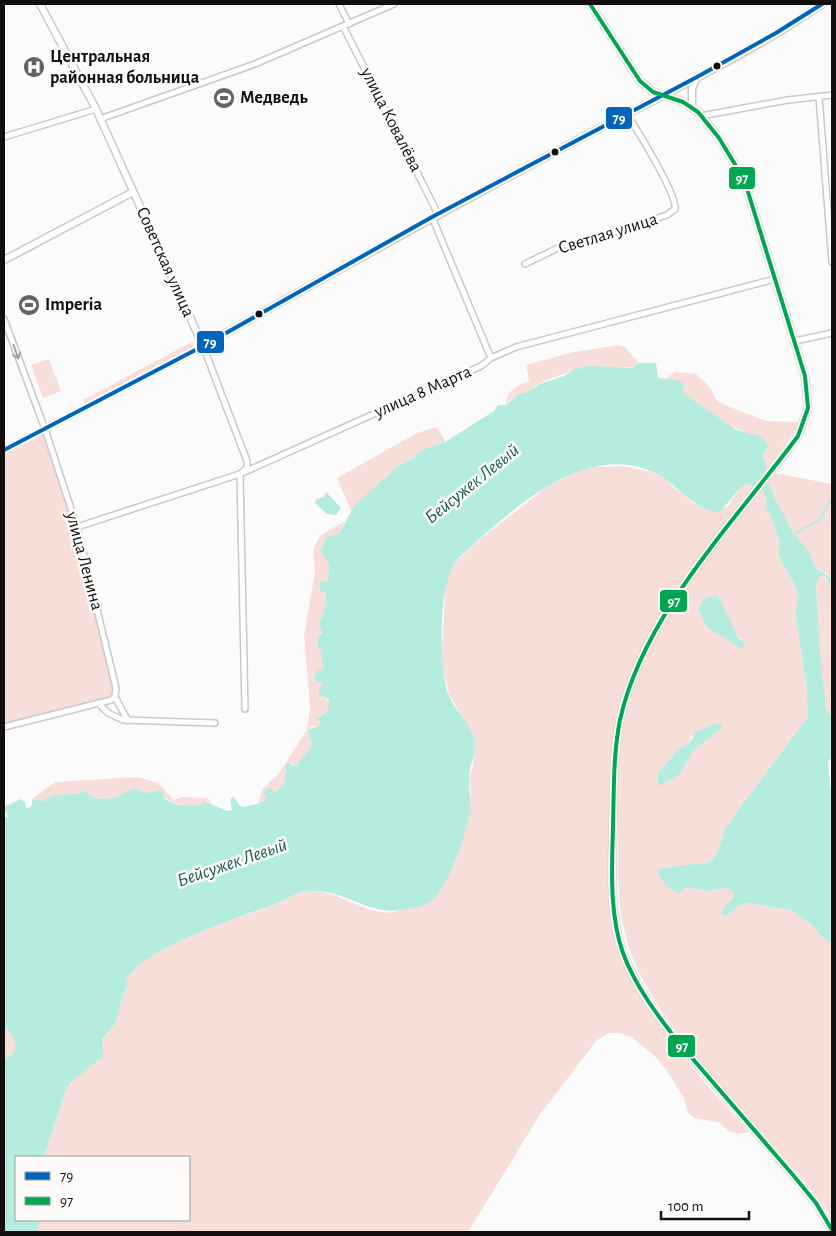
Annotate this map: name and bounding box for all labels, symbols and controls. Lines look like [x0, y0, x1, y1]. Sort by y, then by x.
place label: Центральная районная больница [50, 48, 200, 87]
hospital icon: Центральная районная больница [22, 55, 46, 79]
unlabelled marker [712, 61, 722, 71]
street label: улица Ковалёва [357, 64, 425, 175]
sports icon: Медведь [212, 86, 236, 110]
place label: Медведь [240, 89, 308, 107]
line badge: 79 [605, 106, 633, 130]
text: 79 [613, 112, 626, 126]
unlabelled marker [550, 147, 560, 157]
line badge: 97 [728, 166, 756, 190]
text: 97 [736, 172, 748, 186]
street label: Советская улица [133, 204, 197, 320]
street label: Светлая улица [556, 210, 660, 258]
sports icon: Imperia [17, 293, 41, 317]
place label: Imperia [45, 296, 103, 314]
unlabelled marker [254, 309, 264, 319]
line badge: 79 [196, 330, 225, 354]
text: 79 [204, 336, 217, 350]
one-way arrow [12, 344, 21, 359]
street label: улица 8 Марта [371, 363, 474, 422]
water label: Бейсужек Левый [421, 440, 523, 528]
street label: улица Ленина [62, 509, 106, 612]
line badge: 97 [659, 589, 688, 613]
text: 97 [668, 595, 680, 609]
water label: Бейсужек Левый [175, 835, 289, 891]
line badge: 97 [667, 1034, 696, 1058]
text: 97 [676, 1040, 688, 1054]
legend [15, 1156, 190, 1221]
text: 79 [60, 1169, 73, 1184]
scale bar [661, 1188, 748, 1220]
text: 97 [60, 1194, 73, 1209]
text: 100 m [668, 1199, 703, 1214]

